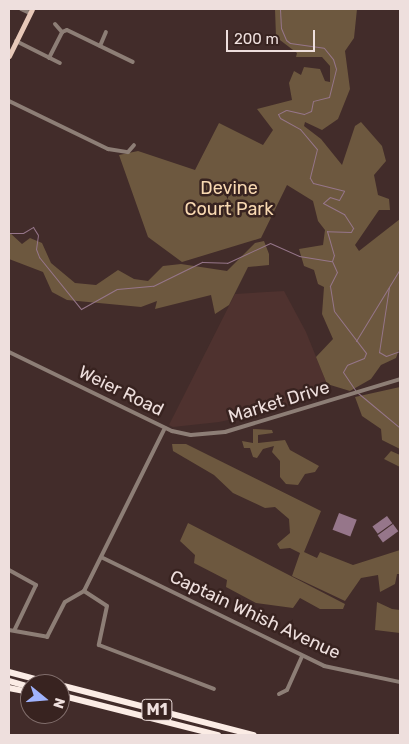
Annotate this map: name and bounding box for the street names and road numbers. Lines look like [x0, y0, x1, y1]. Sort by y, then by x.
street label: Weier Road [75, 361, 167, 421]
street label: Market Drive [226, 376, 332, 428]
street label: Captain Whish Avenue [166, 566, 344, 664]
road number: M1 [141, 696, 173, 724]

